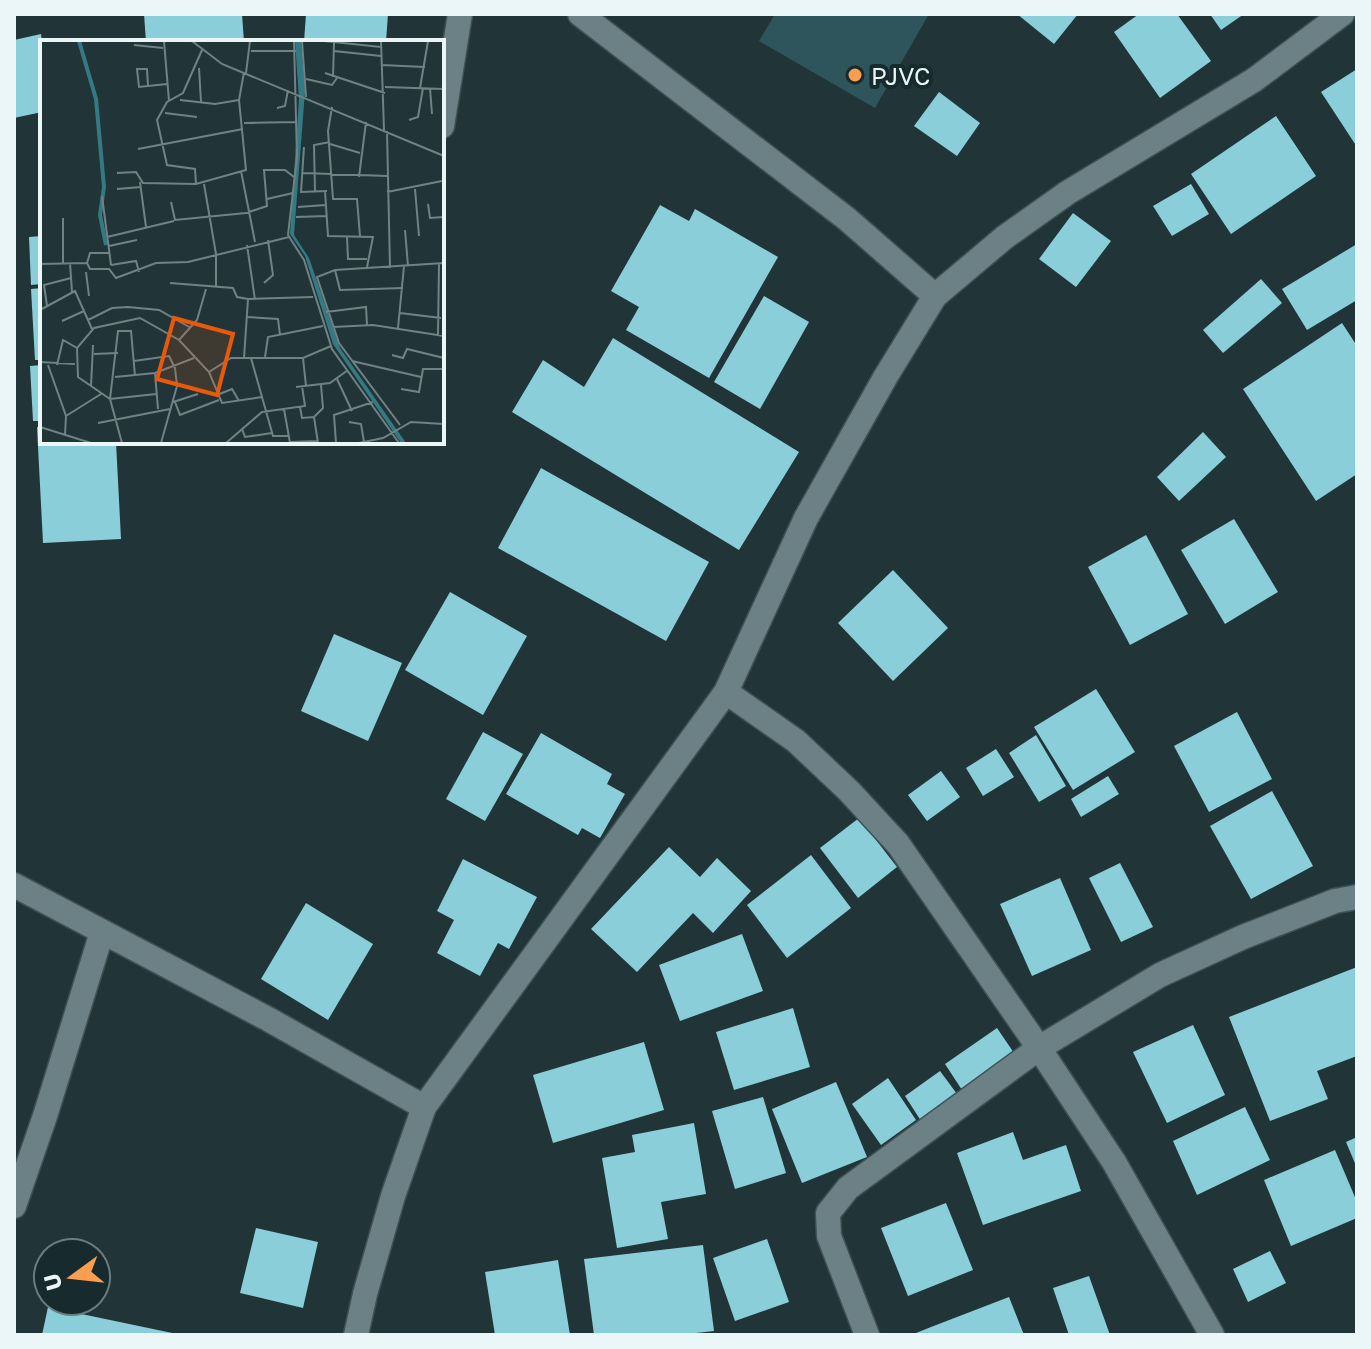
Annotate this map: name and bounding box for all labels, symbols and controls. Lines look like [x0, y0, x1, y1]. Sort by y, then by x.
inset map [40, 40, 444, 444]
place label: PJVC [871, 61, 930, 90]
marker: PJVC [846, 66, 864, 84]
north arrow [32, 1237, 112, 1317]
text: U [37, 1271, 67, 1294]

